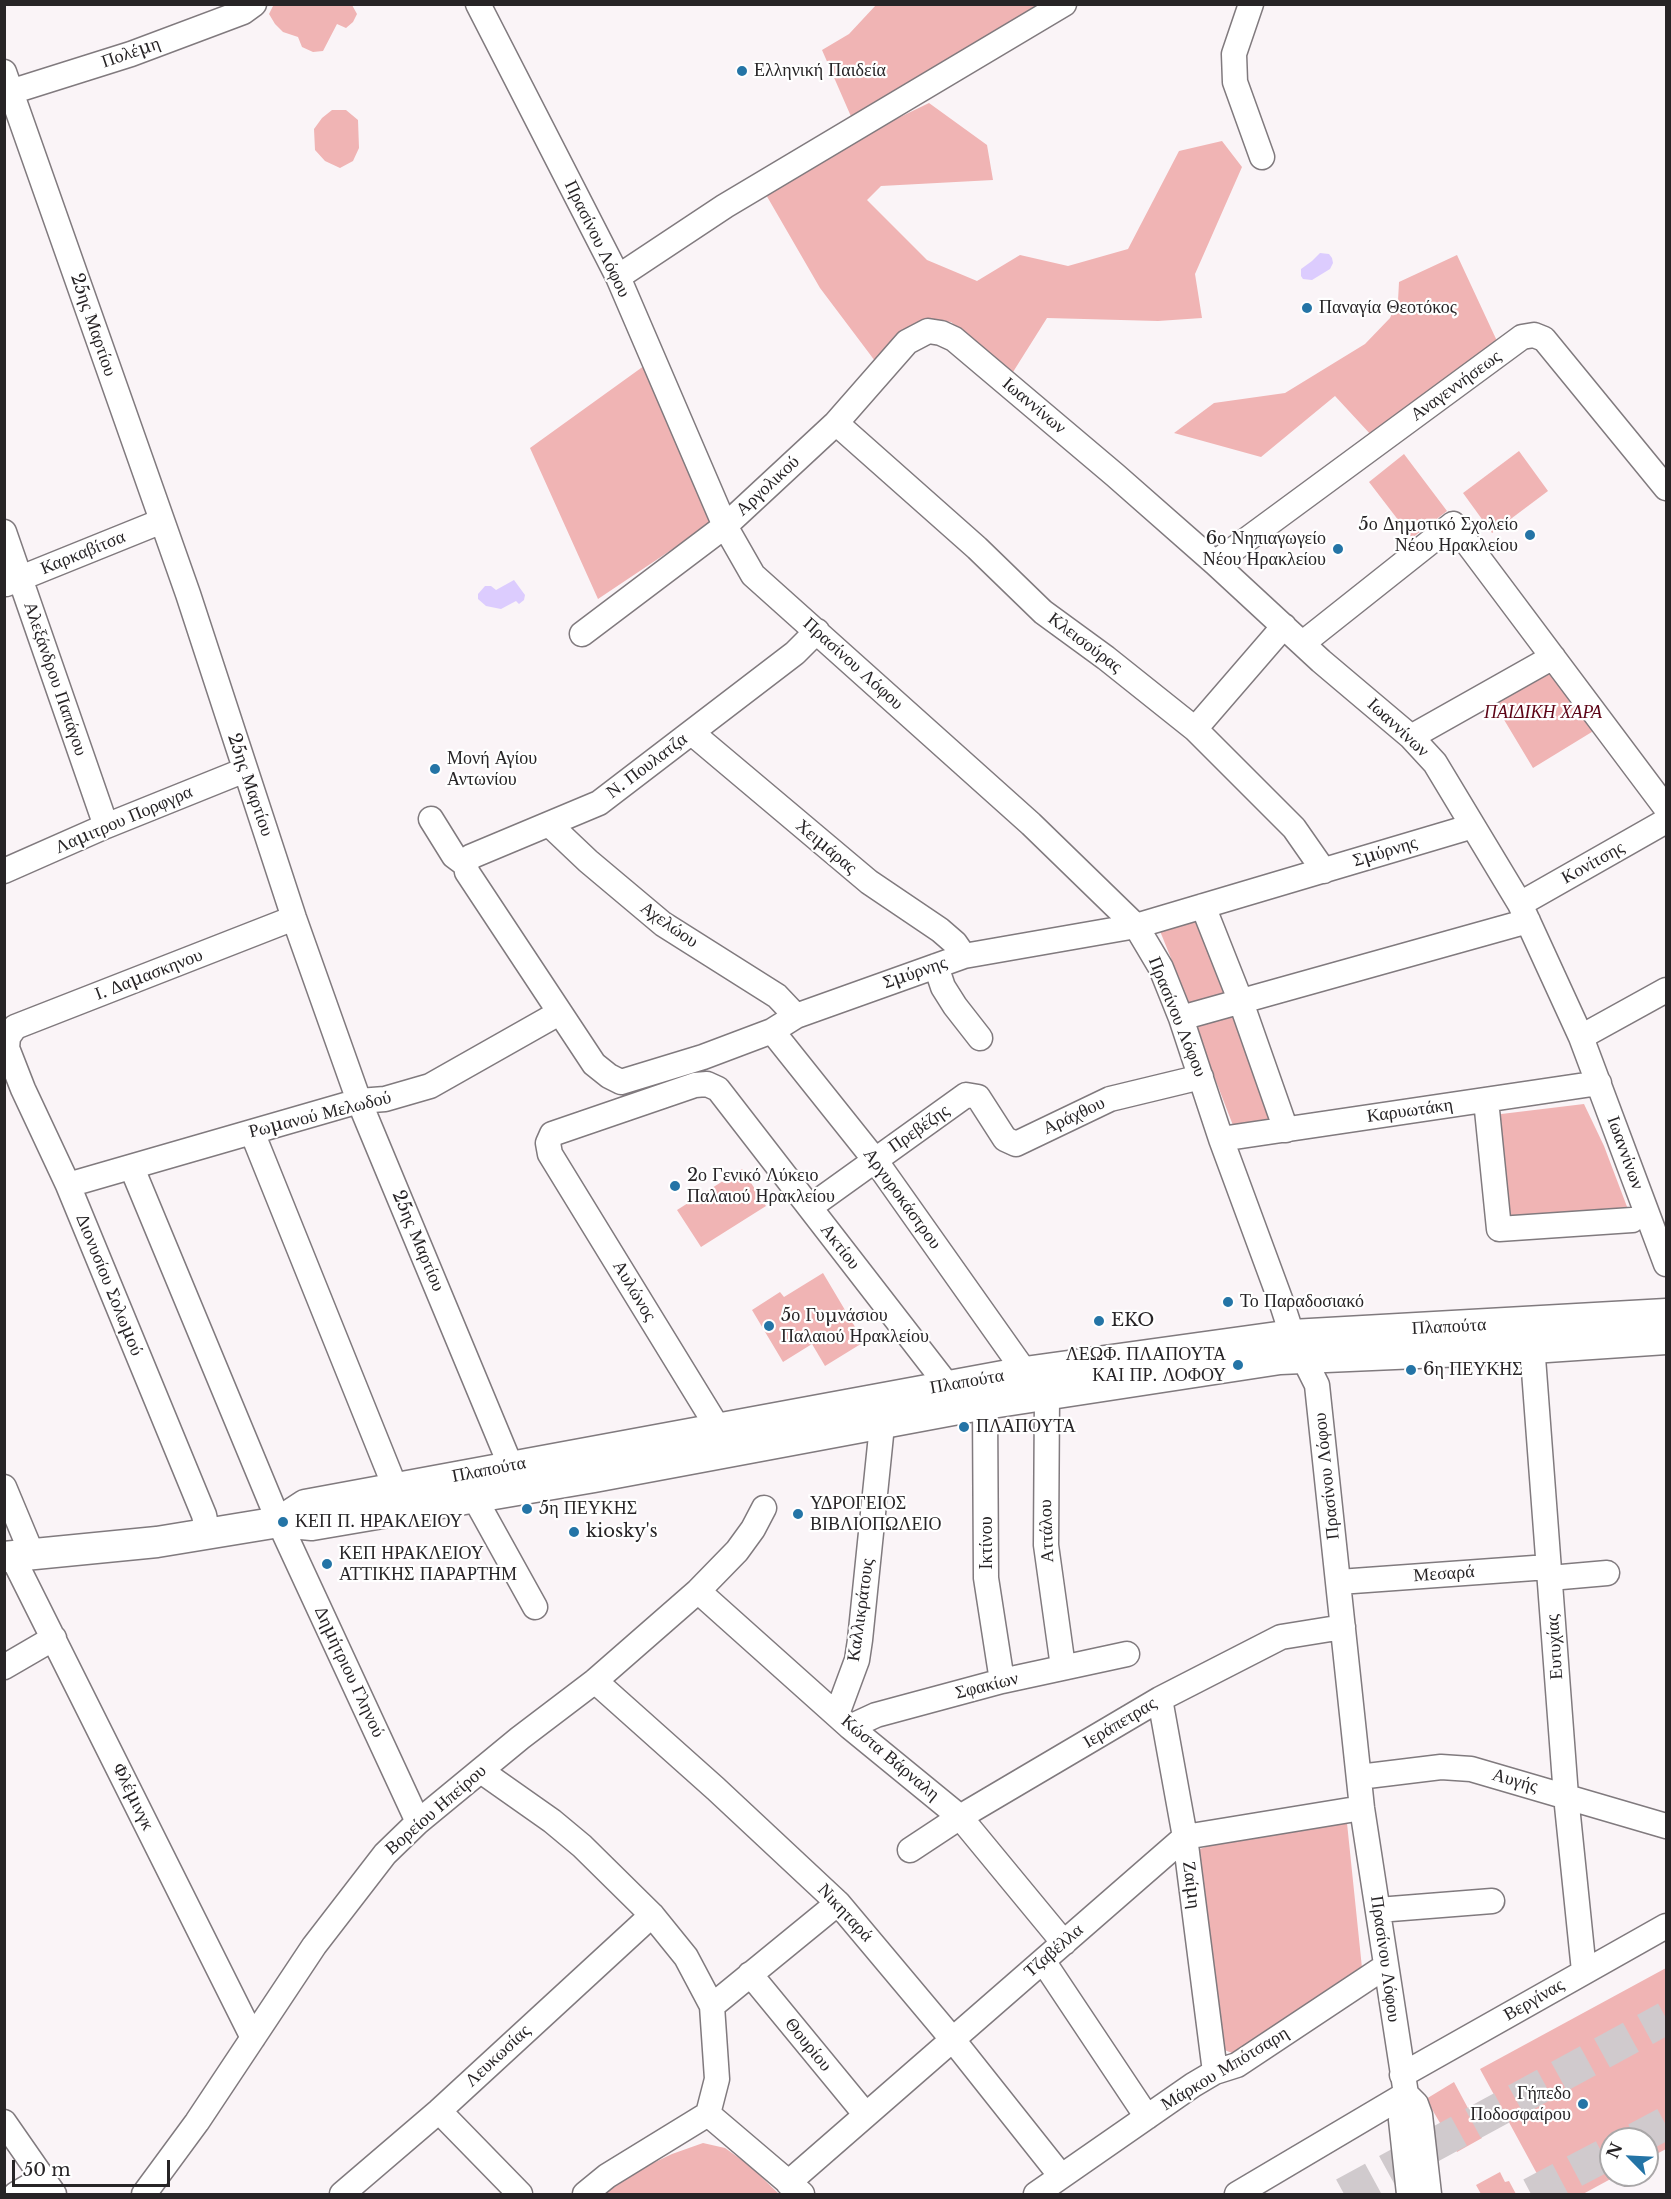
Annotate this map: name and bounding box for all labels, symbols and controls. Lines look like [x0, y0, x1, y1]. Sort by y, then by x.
street label: Πολέμη [99, 33, 163, 73]
place label: Ελληνική Παιδεία [754, 60, 886, 82]
marker: Ελληνική Παιδεία [735, 64, 749, 78]
street label: Πρασίνου Λόφου [559, 177, 635, 301]
street label: 25ης Μαρτίου [65, 271, 121, 379]
place label: Παναγία Θεοτόκος [1319, 297, 1457, 319]
marker: Παναγία Θεοτόκος [1300, 301, 1314, 315]
street label: Αναγεννήσεως [1407, 346, 1505, 426]
street label: Ιωαννίνων [998, 373, 1070, 439]
street label: Αργολικού [732, 451, 804, 521]
place label: 5ο Δημοτικό Σχολείο Νέου Ηρακλείου [1359, 514, 1518, 556]
street label: Καρκαβίτσα [37, 526, 129, 580]
place label: 6ο Νηπιαγωγείο Νέου Ηρακλείου [1203, 528, 1326, 570]
marker: 5ο Δημοτικό Σχολείο Νέου Ηρακλείου [1523, 528, 1537, 542]
marker: 6ο Νηπιαγωγείο Νέου Ηρακλείου [1331, 542, 1345, 556]
street label: Αλεξάνδρου Παπάγου [18, 599, 92, 759]
street label: Κλεισούρας [1044, 608, 1126, 678]
street label: Πρασίνου Λόφου [798, 613, 908, 715]
street label: Ιωαννίνων [1363, 694, 1433, 762]
park label: ΠΑΙΔΙΚΗ ΧΑΡΑ [1484, 702, 1602, 724]
street label: Ν. Πουλατζα [602, 729, 692, 803]
street label: 25ης Μαρτίου [222, 731, 278, 839]
place label: Μονή Αγίου Αντωνίου [447, 748, 537, 790]
marker: Μονή Αγίου Αντωνίου [428, 762, 442, 776]
street label: Λαμιτρου Πορφγρα [52, 781, 196, 859]
street label: Χειμάρας [791, 815, 861, 879]
street label: Σμύρνης [1350, 832, 1420, 872]
street label: Κονίτσης [1558, 837, 1628, 889]
street label: Αχελώου [636, 897, 702, 953]
street label: Ι. Δαμασκηνου [92, 945, 206, 1005]
street label: Σμύρνης [880, 952, 950, 994]
street label: Πρασίνου Λόφου [1143, 954, 1211, 1080]
street label: Ρωμανού Μελωδού [247, 1087, 393, 1143]
street label: Αράχθου [1040, 1092, 1108, 1140]
street label: Καρυωτάκη [1366, 1094, 1454, 1128]
street label: Πρεβέζης [884, 1100, 954, 1158]
street label: Ιωαννίνων [1602, 1113, 1648, 1193]
street label: Αργυροκάστρου [858, 1145, 946, 1253]
place label: 2ο Γενικό Λύκειο Παλαιού Ηρακλείου [687, 1165, 835, 1208]
marker: 2ο Γενικό Λύκειο Παλαιού Ηρακλείου [668, 1179, 682, 1193]
street label: 25ης Μαρτίου [387, 1187, 449, 1295]
street label: Διονυσίου Σολωμού [71, 1211, 147, 1359]
street label: Ακτίου [815, 1220, 865, 1274]
street label: Αυλώνος [608, 1257, 660, 1325]
place label: Το Παραδοσιακό [1240, 1291, 1364, 1313]
marker: Το Παραδοσιακό [1221, 1295, 1235, 1309]
place label: 5ο Γυμνάσιου Παλαιού Ηρακλείου [781, 1305, 929, 1348]
place label: EKO [1111, 1310, 1154, 1332]
marker: EKO [1092, 1314, 1106, 1328]
street label: Πλαπούτα [1411, 1314, 1487, 1340]
marker: 5ο Γυμνάσιου Παλαιού Ηρακλείου [762, 1319, 776, 1333]
place label: ΛΕΩΦ. ΠΛΑΠΟΥΤΑ ΚΑΙ ΠΡ. ΛΟΦΟΥ [1066, 1344, 1226, 1386]
marker: ΛΕΩΦ. ΠΛΑΠΟΥΤΑ ΚΑΙ ΠΡ. ΛΟΦΟΥ [1231, 1358, 1245, 1372]
place label: 6η ΠΕΥΚΗΣ [1423, 1359, 1523, 1381]
marker: 6η ΠΕΥΚΗΣ [1404, 1363, 1418, 1377]
street label: Πλαπούτα [928, 1365, 1006, 1399]
street label: Πρασίνου Λόφου [1310, 1411, 1344, 1541]
place label: ΠΛΑΠΟΥΤΑ [976, 1416, 1076, 1438]
marker: ΠΛΑΠΟΥΤΑ [957, 1420, 971, 1434]
street label: Πλαπούτα [450, 1452, 528, 1488]
place label: ΥΔΡΟΓΕΙΟΣ ΒΙΒΛΙΟΠΩΛΕΙΟ [810, 1493, 941, 1536]
place label: 5η ΠΕΥΚΗΣ [539, 1498, 637, 1520]
street label: Αττάλου [1035, 1499, 1059, 1563]
marker: 5η ΠΕΥΚΗΣ [520, 1502, 534, 1516]
marker: ΥΔΡΟΓΕΙΟΣ ΒΙΒΛΙΟΠΩΛΕΙΟ [791, 1507, 805, 1521]
place label: ΚΕΠ Π. ΗΡΑΚΛΕΙΟΥ [295, 1511, 463, 1533]
marker: ΚΕΠ Π. ΗΡΑΚΛΕΙΟΥ [276, 1515, 290, 1529]
street label: Ικτίνου [976, 1516, 998, 1570]
place label: kiosky's [586, 1521, 658, 1543]
marker: kiosky's [567, 1525, 581, 1539]
place label: ΚΕΠ ΗΡΑΚΛΕΙΟΥ ΑΤΤΙΚΗΣ ΠΑΡΑΡΤΗΜ [339, 1543, 517, 1586]
marker: ΚΕΠ ΗΡΑΚΛΕΙΟΥ ΑΤΤΙΚΗΣ ΠΑΡΑΡΤΗΜ [320, 1557, 334, 1571]
street label: Καλλικράτους [843, 1557, 879, 1663]
street label: Μεσαρά [1413, 1561, 1475, 1587]
street label: Δημήτριου Γληνού [309, 1603, 389, 1741]
street label: Ευτυχίας [1542, 1614, 1568, 1680]
street label: Σφακίων [953, 1668, 1021, 1704]
street label: Ιεράπετρας [1080, 1693, 1160, 1753]
street label: Κώστα Βάρναλη [836, 1711, 944, 1805]
street label: Φλέμινγκ [107, 1760, 159, 1834]
street label: Βορείου Ηπείρου [381, 1760, 491, 1860]
street label: Αυγής [1490, 1764, 1540, 1798]
street label: Ζαίμη [1177, 1860, 1205, 1910]
street label: Νικηταρά [813, 1880, 877, 1946]
street label: Πρασίνου Λόφου [1365, 1894, 1405, 2024]
street label: Τζαβέλλα [1020, 1920, 1088, 1982]
street label: Βεργίνας [1500, 1974, 1568, 2026]
street label: Θουρίου [780, 2014, 836, 2076]
street label: Λευκωσίας [461, 2020, 535, 2092]
street label: Μάρκου Μπότσαρη [1157, 2022, 1293, 2116]
place label: Γήπεδο Ποδοσφαίρου [1470, 2083, 1571, 2126]
marker: Γήπεδο Ποδοσφαίρου [1576, 2097, 1590, 2111]
north arrow [1599, 2127, 1659, 2187]
text: N [1602, 2140, 1627, 2161]
scale bar [15, 2148, 172, 2186]
text: 50 m [23, 2159, 71, 2181]

